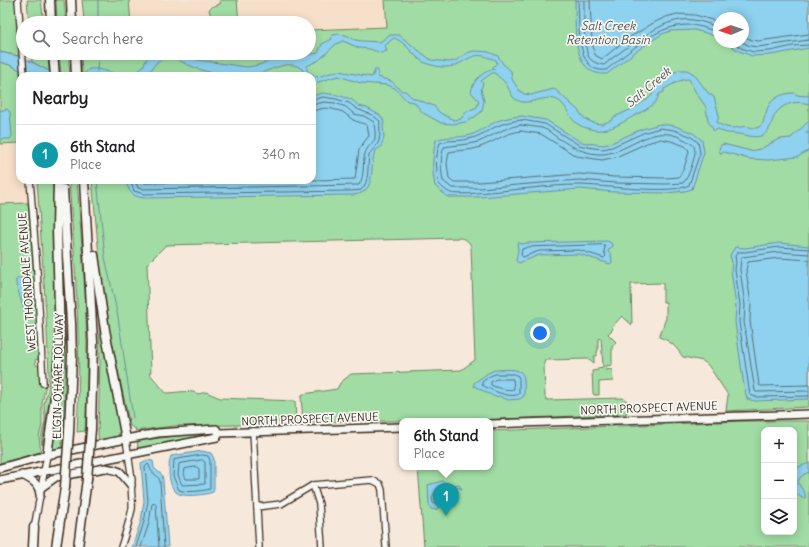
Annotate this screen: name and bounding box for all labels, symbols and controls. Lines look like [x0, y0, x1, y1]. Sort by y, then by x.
north arrow [713, 12, 749, 48]
search box [16, 16, 316, 60]
water label: Salt Creek Retention Basin [566, 18, 651, 47]
icon: search [30, 27, 52, 49]
text: Search here [62, 29, 143, 48]
water label: Salt Creek [622, 63, 674, 110]
text: Nearby [32, 87, 88, 109]
text: 6th Stand [70, 137, 135, 156]
text: 1 [42, 146, 48, 163]
text: 340 m [262, 146, 300, 163]
text: Place [70, 156, 101, 173]
street label: WEST THORNDALE AVENUE [15, 212, 39, 352]
street label: ELGIN-O'HARE TOLLWAY [50, 313, 66, 439]
your location [530, 323, 550, 343]
street label: NORTH PROSPECT AVENUE [580, 399, 718, 417]
street label: NORTH PROSPECT AVENUE [241, 410, 379, 428]
popup [399, 418, 493, 470]
text: 6th Stand [413, 426, 479, 445]
map controls [761, 427, 797, 535]
button: + [761, 427, 797, 463]
text: Place [413, 445, 445, 462]
button: − [761, 463, 797, 499]
pin: 1 [433, 483, 459, 516]
button: layers [761, 499, 797, 535]

